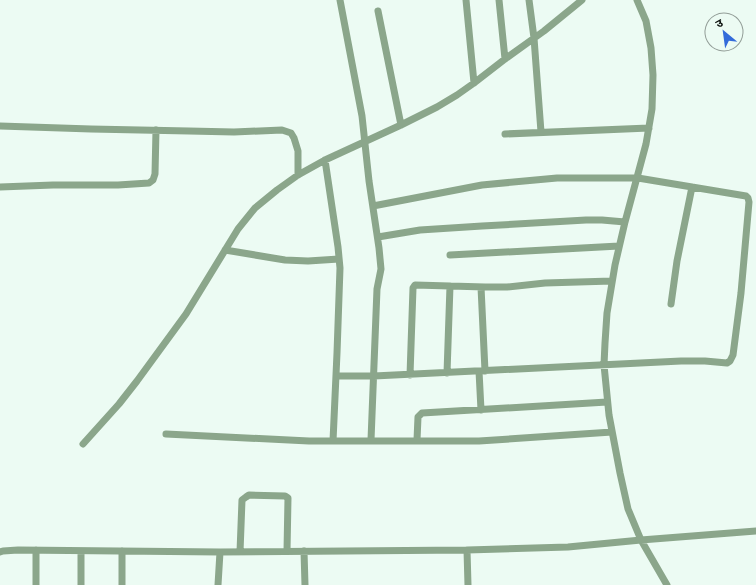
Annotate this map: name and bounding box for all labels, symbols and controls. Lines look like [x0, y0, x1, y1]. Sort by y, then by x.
north arrow [704, 12, 744, 52]
text: उ [713, 16, 726, 31]

